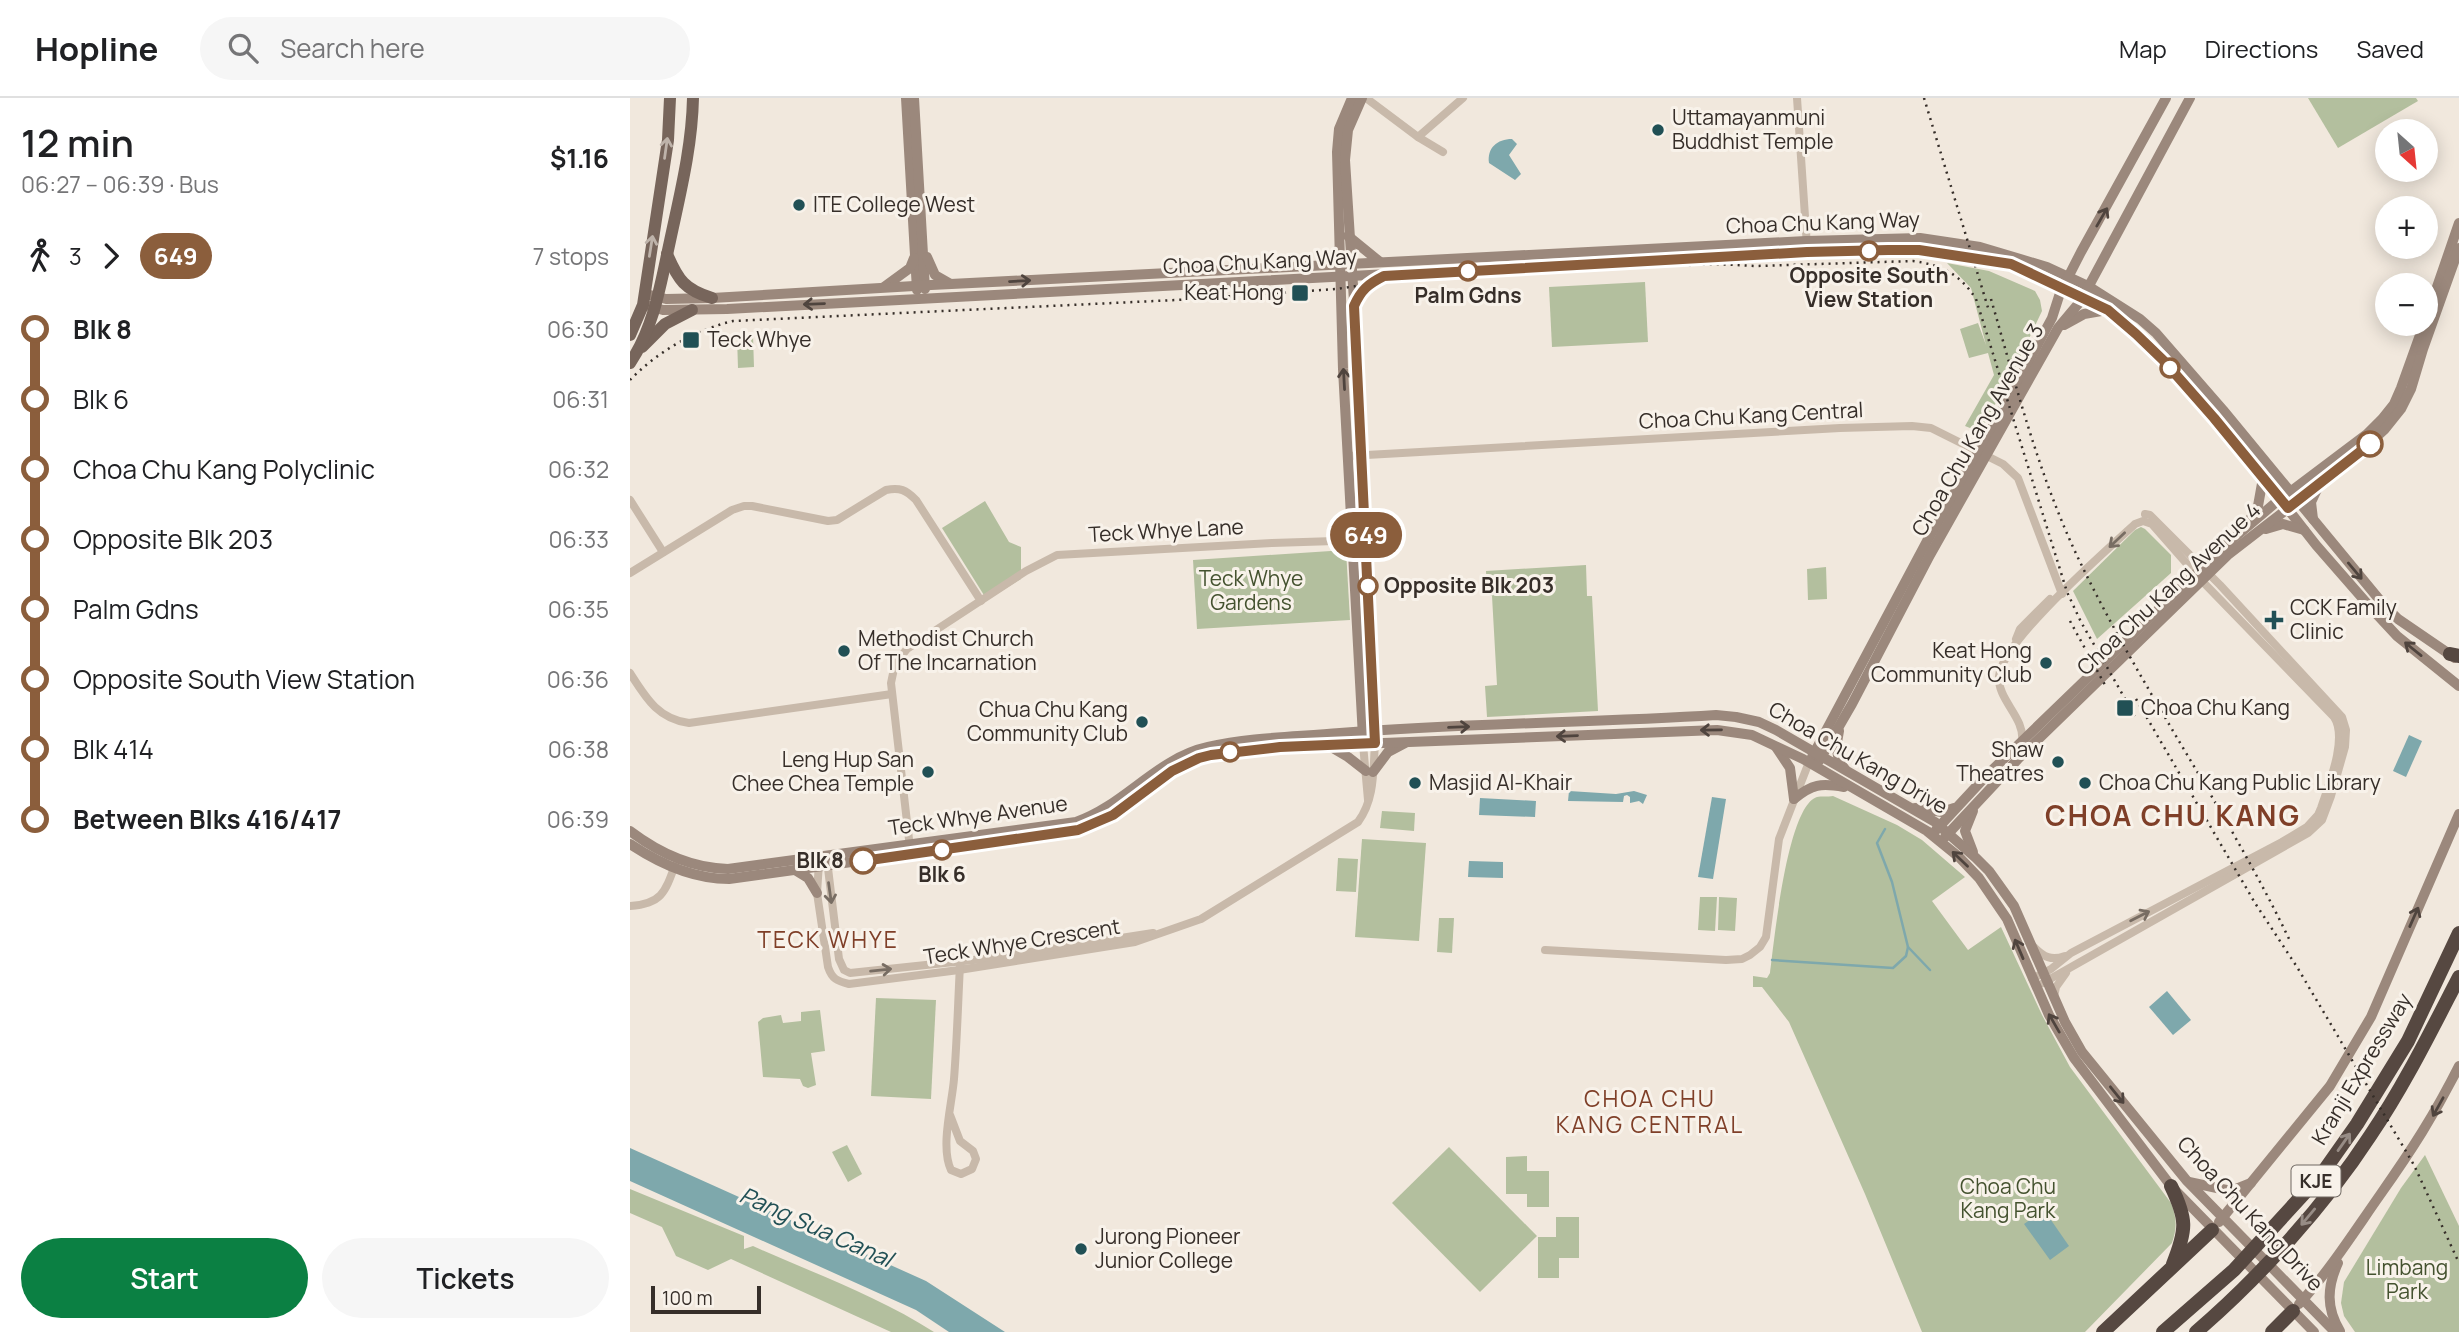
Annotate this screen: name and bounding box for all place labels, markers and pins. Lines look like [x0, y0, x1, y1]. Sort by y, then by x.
place label: Uttamayanmuni Buddhist Temple [1672, 103, 1833, 155]
marker: Uttamayanmuni Buddhist Temple [1650, 122, 1666, 138]
place label: ITE College West [813, 190, 975, 218]
marker: ITE College West [791, 197, 807, 213]
marker: Opposite South View Station [1859, 241, 1879, 261]
marker: Palm Gdns [1458, 261, 1478, 281]
place label: Opposite South View Station [1789, 261, 1949, 313]
place label: Keat Hong [1184, 278, 1284, 306]
place label: Palm Gdns [1414, 281, 1522, 309]
marker: Keat Hong [1290, 283, 1310, 303]
place label: Teck Whye [707, 325, 811, 353]
marker: Teck Whye [681, 330, 701, 350]
unlabelled marker [2160, 358, 2180, 378]
unlabelled marker [2357, 431, 2383, 457]
place label: Opposite Blk 203 [1384, 571, 1554, 599]
marker: Opposite Blk 203 [1358, 576, 1378, 596]
place label: CCK Family Clinic [2290, 593, 2397, 645]
marker: CCK Family Clinic [2264, 610, 2284, 630]
place label: Methodist Church Of The Incarnation [858, 624, 1037, 676]
place label: Keat Hong Community Club [1871, 636, 2032, 688]
marker: Methodist Church Of The Incarnation [836, 643, 852, 659]
marker: Keat Hong Community Club [2038, 655, 2054, 671]
place label: Choa Chu Kang [2141, 693, 2290, 721]
place label: Chua Chu Kang Community Club [967, 695, 1128, 747]
marker: Choa Chu Kang [2115, 698, 2135, 718]
marker: Chua Chu Kang Community Club [1134, 714, 1150, 730]
place label: Shaw Theatres [1956, 735, 2044, 787]
unlabelled marker [1220, 742, 1240, 762]
place label: Leng Hup San Chee Chea Temple [732, 745, 914, 797]
marker: Shaw Theatres [2050, 754, 2066, 770]
marker: Leng Hup San Chee Chea Temple [920, 764, 936, 780]
place label: Masjid Al-Khair [1429, 768, 1573, 796]
place label: Choa Chu Kang Public Library [2099, 768, 2381, 796]
marker: Masjid Al-Khair [1407, 775, 1423, 791]
marker: Choa Chu Kang Public Library [2077, 775, 2093, 791]
marker: Blk 6 [932, 840, 952, 860]
place label: Blk 8 [796, 846, 844, 874]
marker: Blk 8 [850, 848, 876, 874]
place label: Blk 6 [918, 860, 966, 888]
place label: Jurong Pioneer Junior College [1095, 1222, 1241, 1274]
marker: Jurong Pioneer Junior College [1073, 1241, 1089, 1257]

